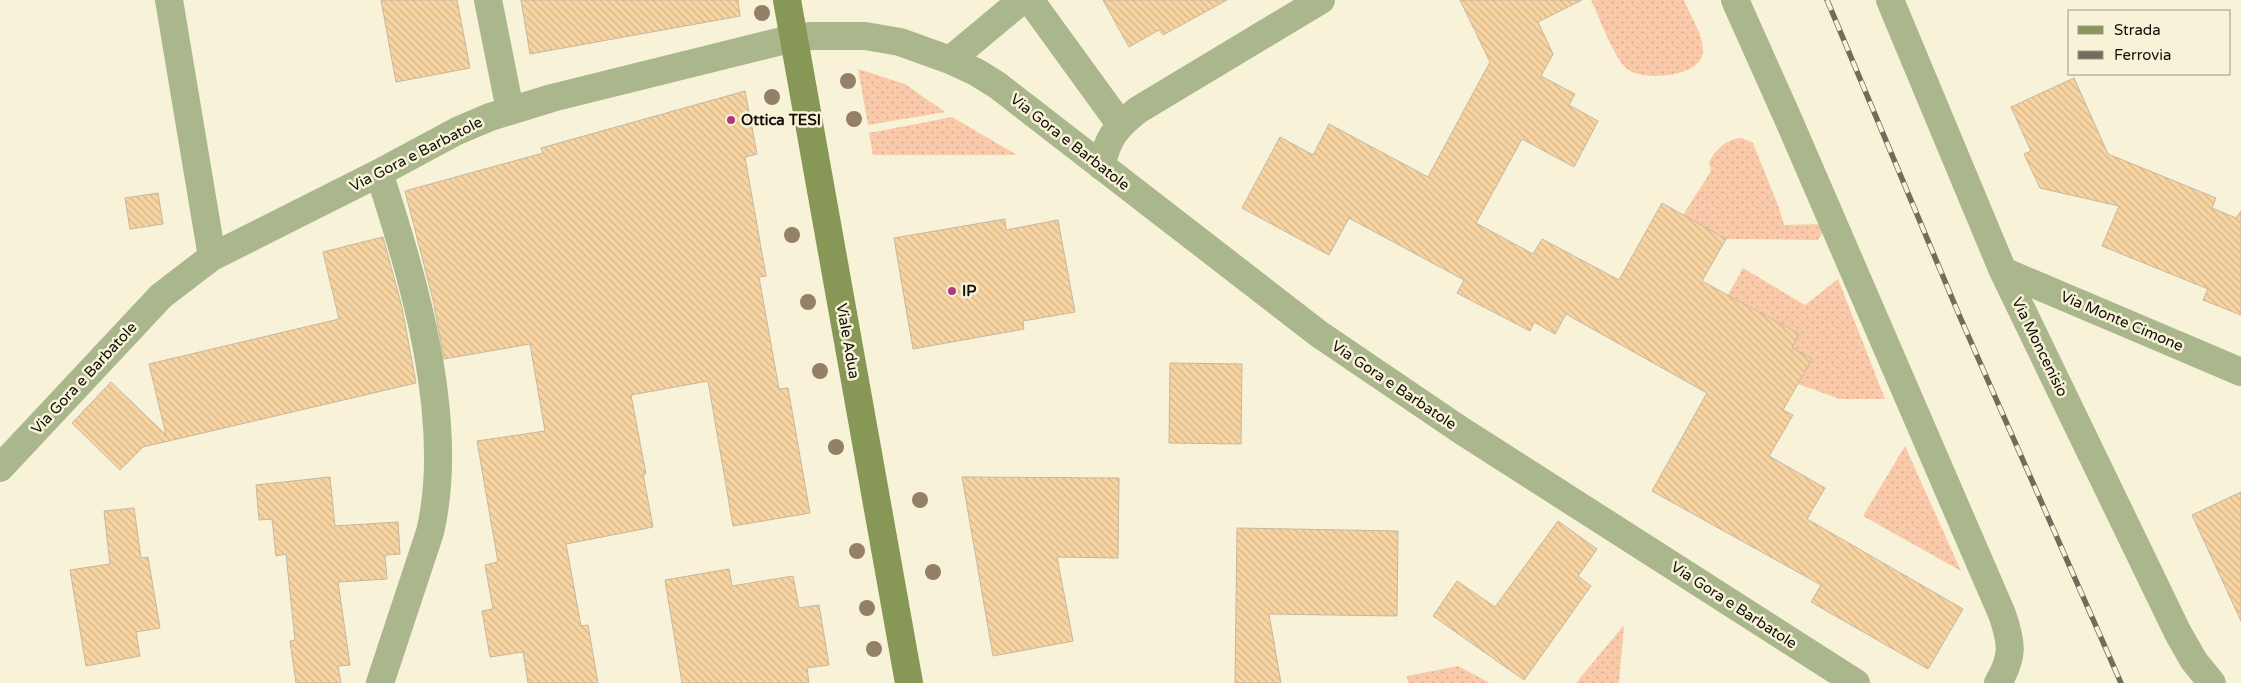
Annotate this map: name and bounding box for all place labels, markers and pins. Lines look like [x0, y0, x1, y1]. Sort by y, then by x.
place label: Ottica TESI [741, 111, 821, 129]
marker: Ottica TESI [725, 114, 737, 126]
place label: IP [962, 282, 976, 300]
marker: IP [946, 285, 958, 297]

